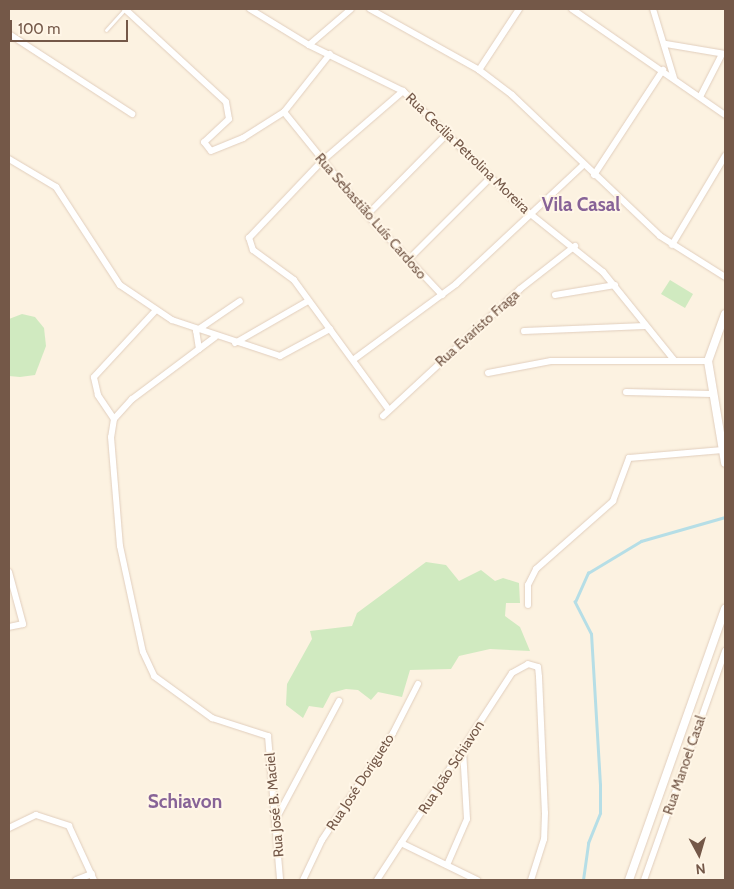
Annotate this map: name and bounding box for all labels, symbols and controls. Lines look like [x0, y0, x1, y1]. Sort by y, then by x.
scale bar [12, 10, 130, 42]
text: 100 m [18, 20, 60, 38]
street label: Rua Cecilia Petrolina Moreira [402, 89, 534, 217]
street label: Rua Sebastião Luís Cardoso [312, 150, 430, 282]
district label: Vila Casal [542, 194, 620, 216]
street label: Rua Evaristo Fraga [432, 286, 522, 370]
street label: Rua Manoel Casal [659, 713, 709, 817]
street label: Rua João Schiavon [415, 717, 487, 817]
street label: Rua José Dorigueto [323, 731, 397, 833]
street label: Rua José B. Maciel [261, 752, 287, 858]
district label: Schiavon [148, 791, 222, 813]
north arrow [674, 829, 724, 879]
text: N [695, 859, 706, 878]

